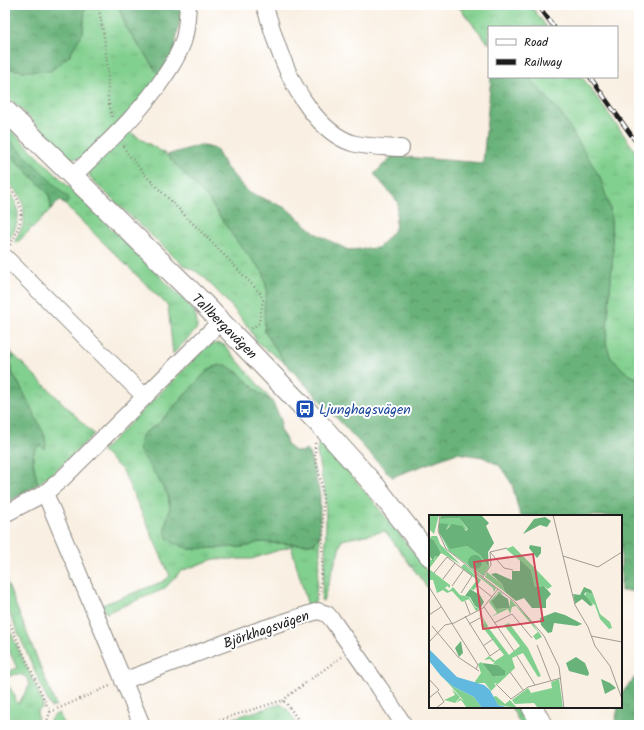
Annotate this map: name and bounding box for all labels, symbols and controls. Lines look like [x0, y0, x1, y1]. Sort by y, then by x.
legend [488, 26, 618, 78]
text: Road [524, 33, 549, 52]
text: Railway [524, 53, 562, 72]
street label: Tallbergavägen [186, 289, 262, 365]
bus stop icon: Ljunghagsvägen [294, 398, 316, 420]
place label: Ljunghagsvägen [319, 399, 411, 421]
inset map [429, 515, 622, 708]
street label: Björkhagsvägen [220, 605, 312, 655]

